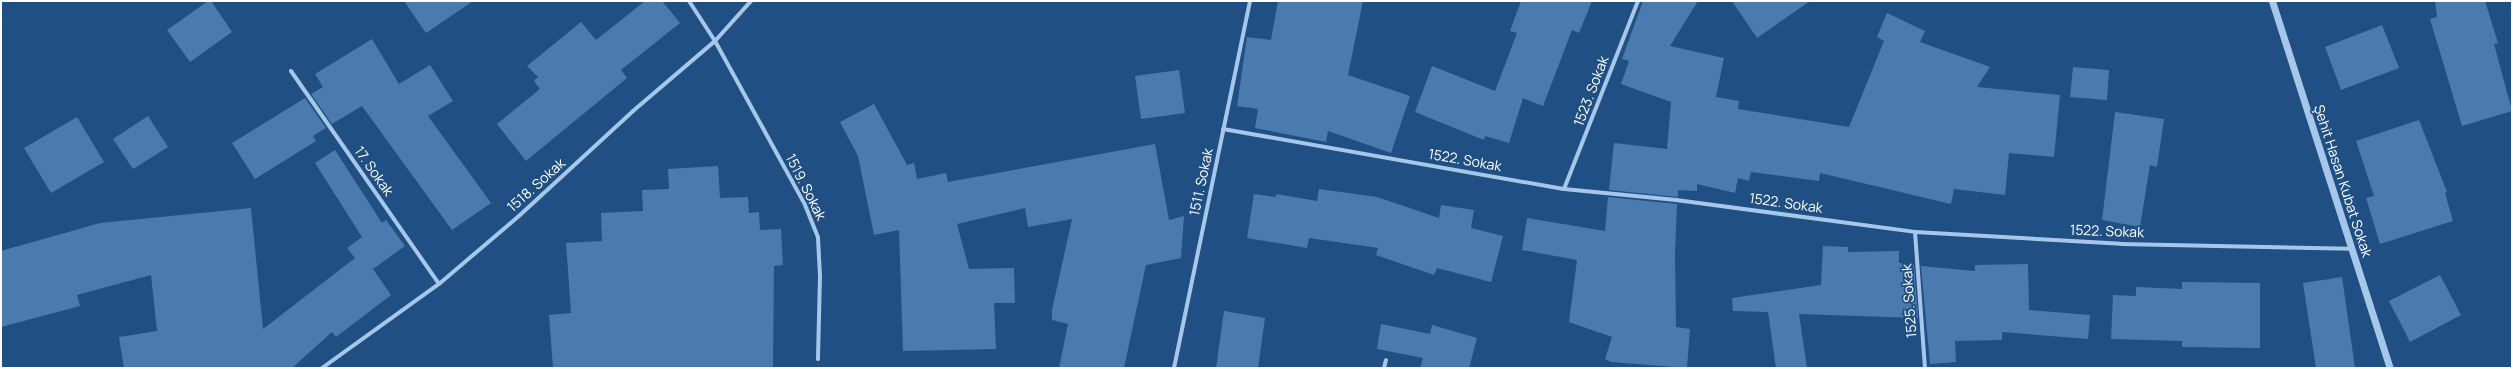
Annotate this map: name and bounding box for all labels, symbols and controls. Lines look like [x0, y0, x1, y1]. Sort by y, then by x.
street label: 1523. Sokak [1570, 54, 1612, 128]
street label: Şehit Hasan Kubat Sokak [2310, 103, 2376, 259]
street label: 17. Sokak [351, 143, 397, 199]
street label: 1522. Sokak [1427, 145, 1503, 175]
street label: 1511. Sokak [1186, 147, 1216, 217]
street label: 1519. Sokak [782, 151, 830, 223]
street label: 1518. Sokak [504, 155, 568, 215]
street label: 1522. Sokak [1748, 190, 1824, 216]
street label: 1522. Sokak [2070, 221, 2144, 241]
street label: 1525. Sokak [1898, 263, 1920, 339]

